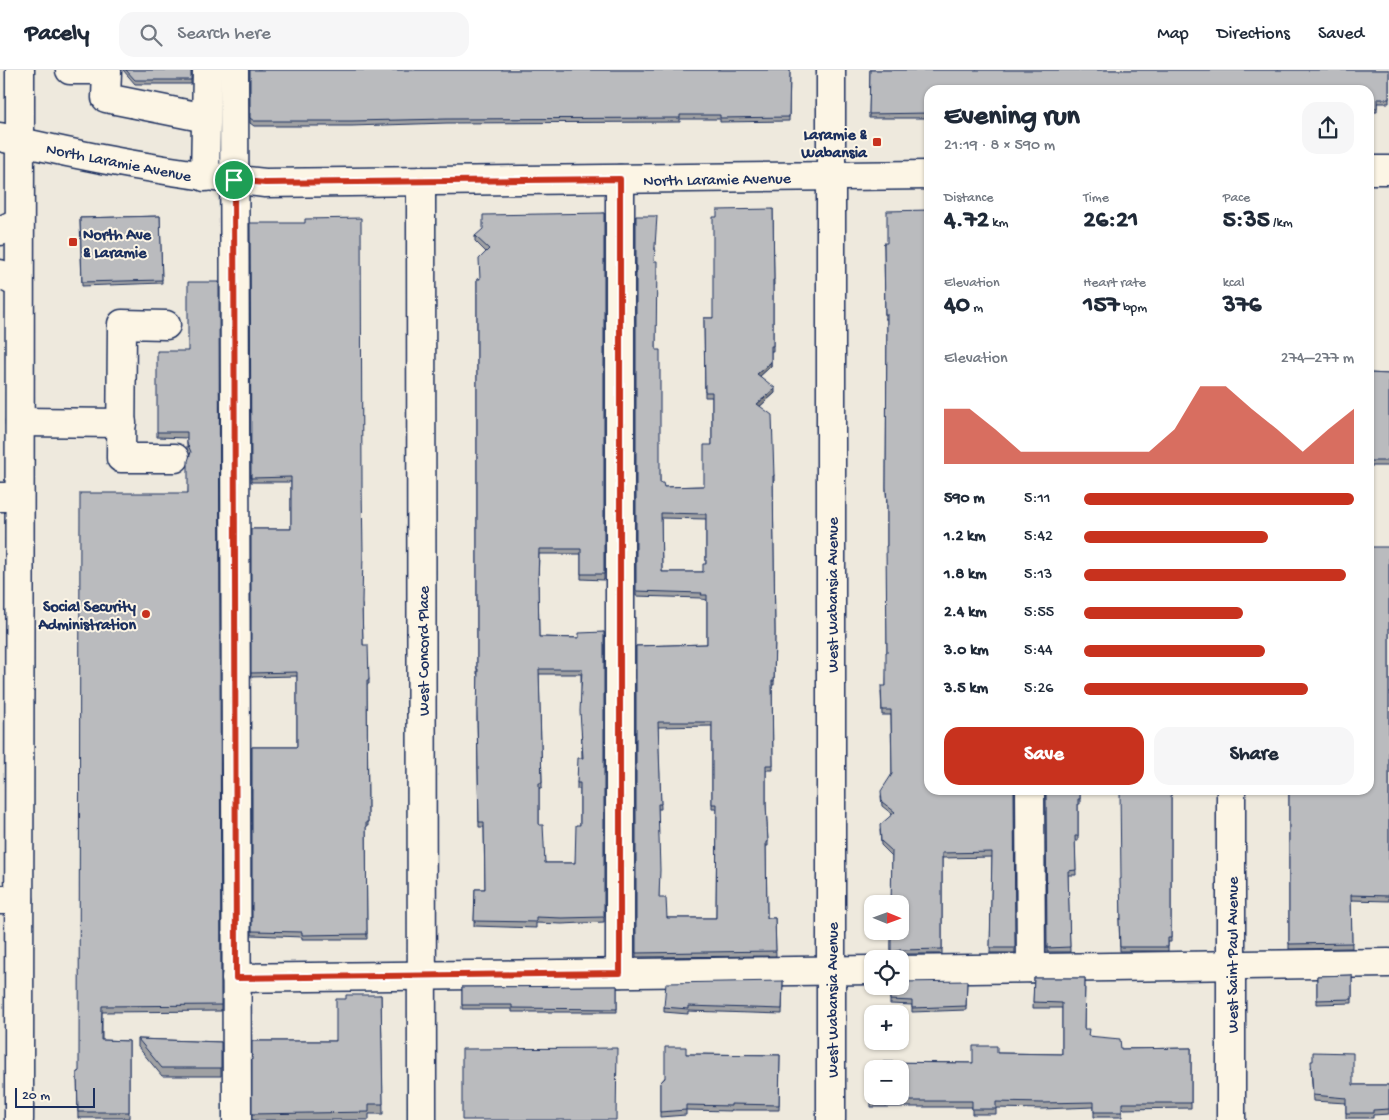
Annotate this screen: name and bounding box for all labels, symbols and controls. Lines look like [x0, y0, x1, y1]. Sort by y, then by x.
search box [119, 12, 469, 57]
text: Pacely [25, 20, 89, 49]
icon: search [137, 21, 165, 49]
text: Search here [177, 23, 271, 46]
text: Map [1157, 24, 1189, 45]
text: Directions [1217, 24, 1290, 45]
text: Saved [1318, 24, 1364, 45]
text: Evening run [944, 101, 1080, 134]
button: share [1302, 102, 1354, 154]
place label: Laramie & Wabansia [800, 127, 868, 164]
marker: Laramie & Wabansia [871, 136, 883, 148]
text: 21:19 · 8 × 590 m [944, 137, 1055, 156]
street label: North Laramie Avenue [44, 141, 193, 188]
pin [213, 159, 255, 201]
icon: arrive [220, 166, 248, 194]
street label: North Laramie Avenue [643, 171, 792, 192]
text: Distance [944, 190, 993, 207]
text: Time [1083, 190, 1109, 207]
text: Pace [1223, 190, 1250, 207]
text: 4.72 [944, 207, 989, 236]
text: 26:21 [1083, 207, 1138, 236]
text: 5:35 [1223, 207, 1270, 236]
text: km [989, 215, 1008, 232]
text: /km [1270, 215, 1293, 232]
place label: North Ave & Laramie [83, 227, 152, 264]
marker: North Ave & Laramie [67, 236, 79, 248]
text: Elevation [944, 275, 1000, 292]
text: Heart rate [1083, 275, 1146, 292]
text: kcal [1223, 275, 1245, 292]
text: 40 [944, 292, 970, 321]
text: 157 [1083, 292, 1120, 321]
text: 376 [1223, 292, 1261, 321]
text: m [970, 300, 983, 317]
text: bpm [1120, 300, 1147, 317]
text: Elevation [944, 350, 1008, 369]
text: 274–277 m [1281, 350, 1354, 369]
text: 590 m [944, 490, 985, 509]
text: 5:11 [1024, 490, 1050, 509]
street label: West Wabansia Avenue [825, 516, 844, 673]
text: 1.2 km [944, 528, 986, 547]
text: 5:42 [1024, 528, 1053, 547]
text: 1.8 km [944, 566, 987, 585]
text: 5:13 [1024, 566, 1052, 585]
street label: West Concord Place [416, 585, 435, 716]
place label: Social Security Administration [37, 599, 136, 636]
text: 2.4 km [944, 604, 987, 623]
text: 5:55 [1024, 604, 1054, 623]
marker: Social Security Administration [140, 608, 152, 620]
text: 3.0 km [944, 642, 989, 661]
text: 5:44 [1024, 642, 1053, 661]
text: 3.5 km [944, 680, 988, 699]
text: 5:26 [1024, 680, 1053, 699]
button: Save [944, 727, 1144, 785]
button: Share [1154, 727, 1354, 785]
street label: West Saint Paul Avenue [1225, 876, 1244, 1033]
north arrow [864, 895, 909, 940]
map controls [864, 895, 909, 1105]
street label: West Wabansia Avenue [825, 921, 844, 1078]
button: locate [864, 950, 909, 995]
button: + [864, 1005, 909, 1050]
button: − [864, 1060, 909, 1105]
scale bar [15, 1085, 95, 1108]
text: 20 m [22, 1088, 50, 1105]

